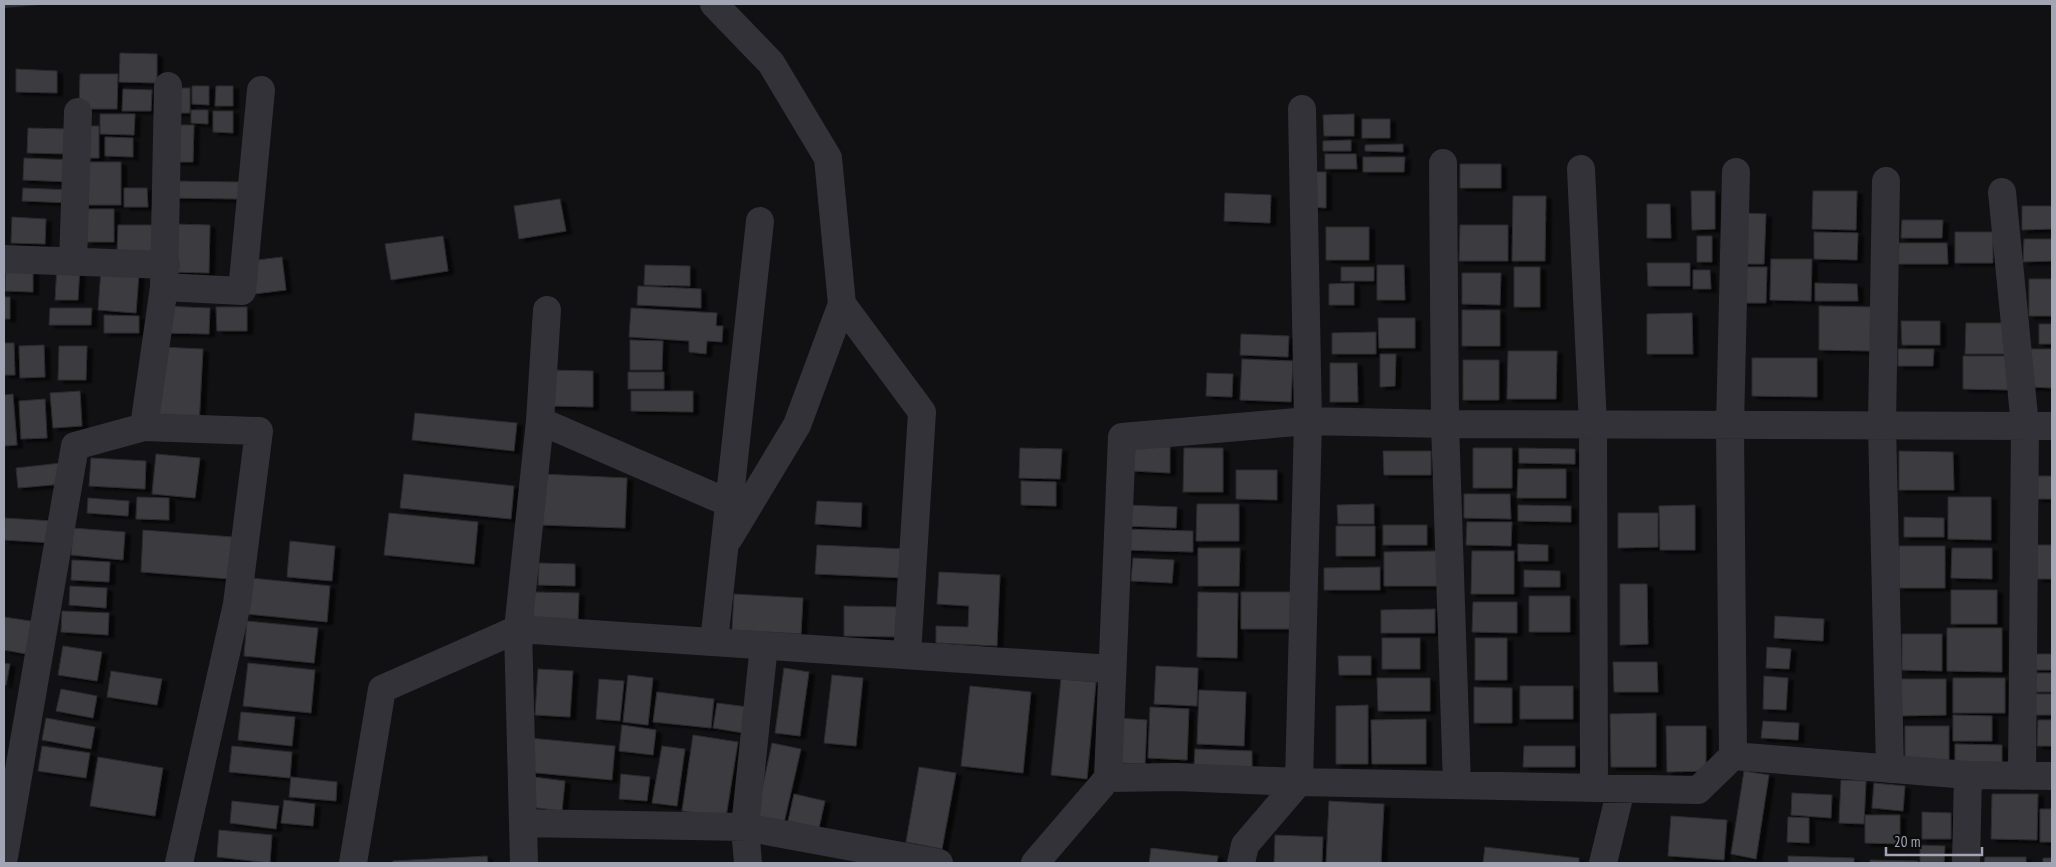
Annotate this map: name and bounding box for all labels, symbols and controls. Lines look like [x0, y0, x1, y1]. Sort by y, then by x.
scale bar [1886, 824, 1982, 856]
text: 20 m [1894, 832, 1920, 851]

